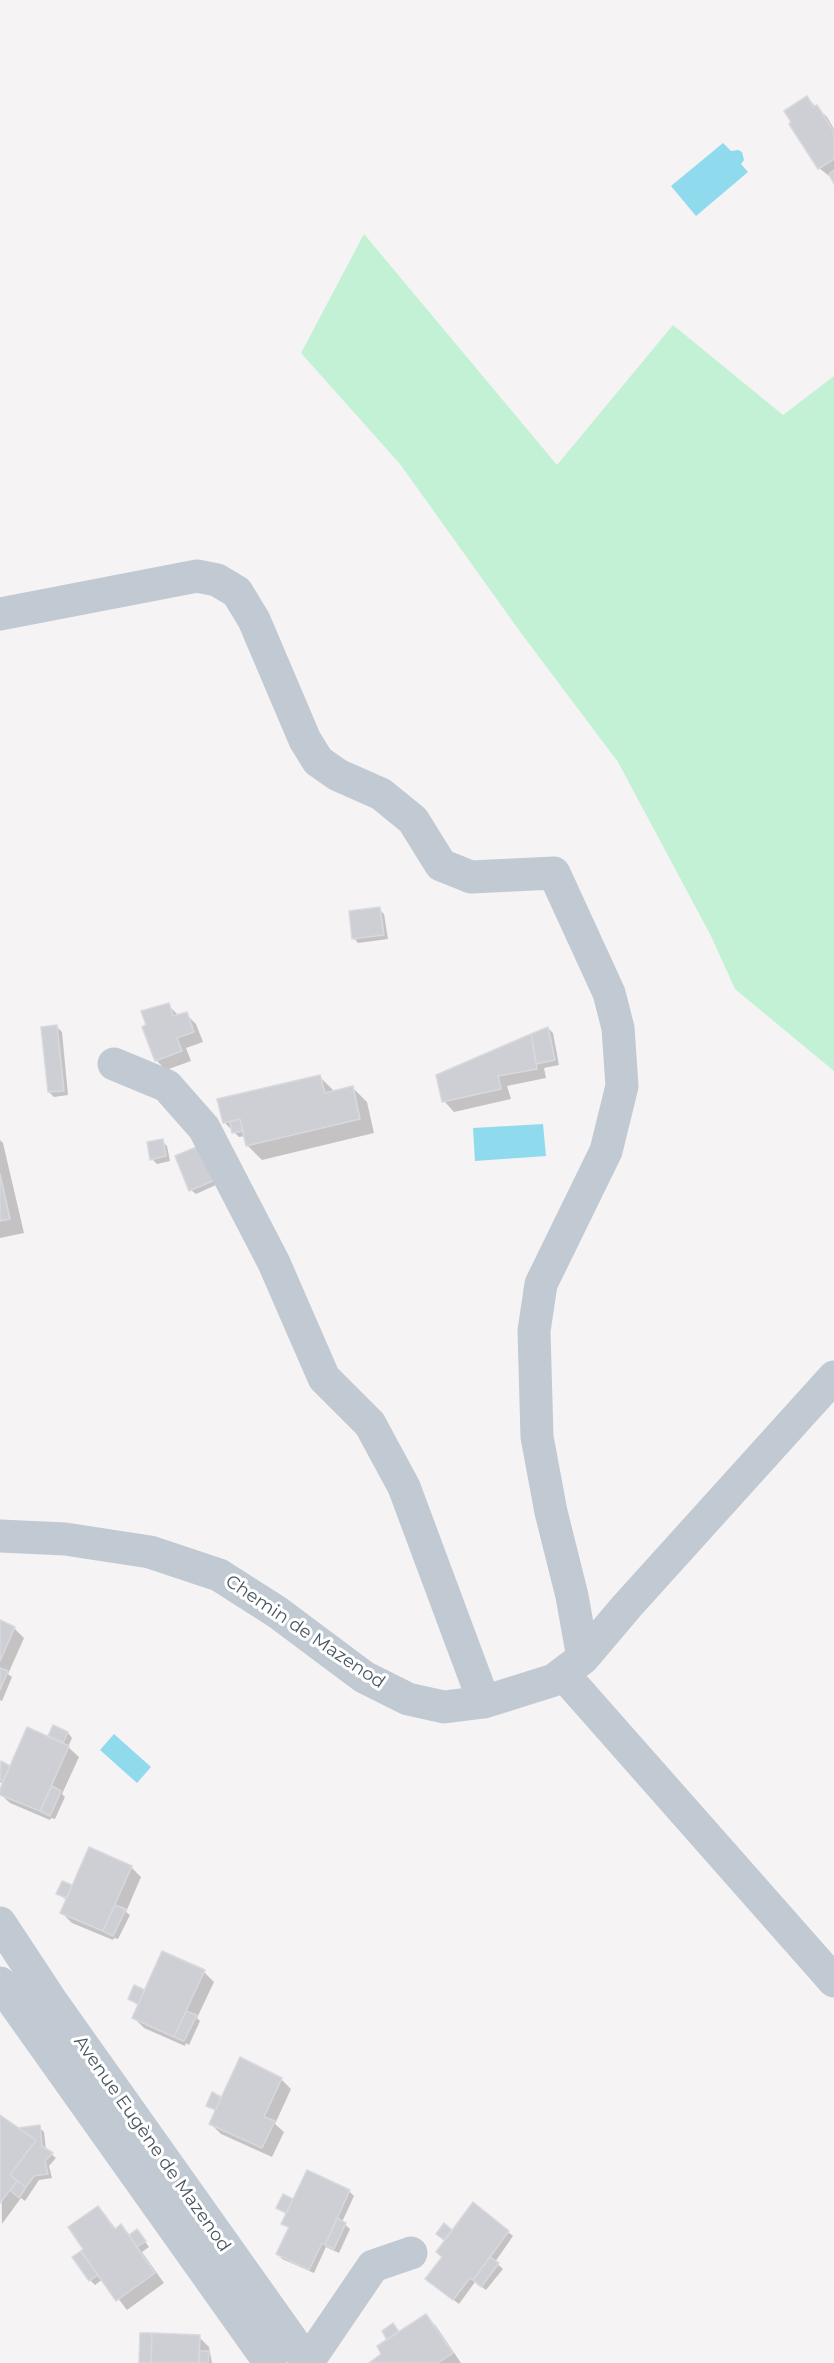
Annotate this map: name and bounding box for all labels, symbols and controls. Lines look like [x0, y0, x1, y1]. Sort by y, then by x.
street label: Chemin de Mazenod [221, 1571, 389, 1693]
street label: Avenue Eugène de Mazenod [69, 2032, 235, 2256]

